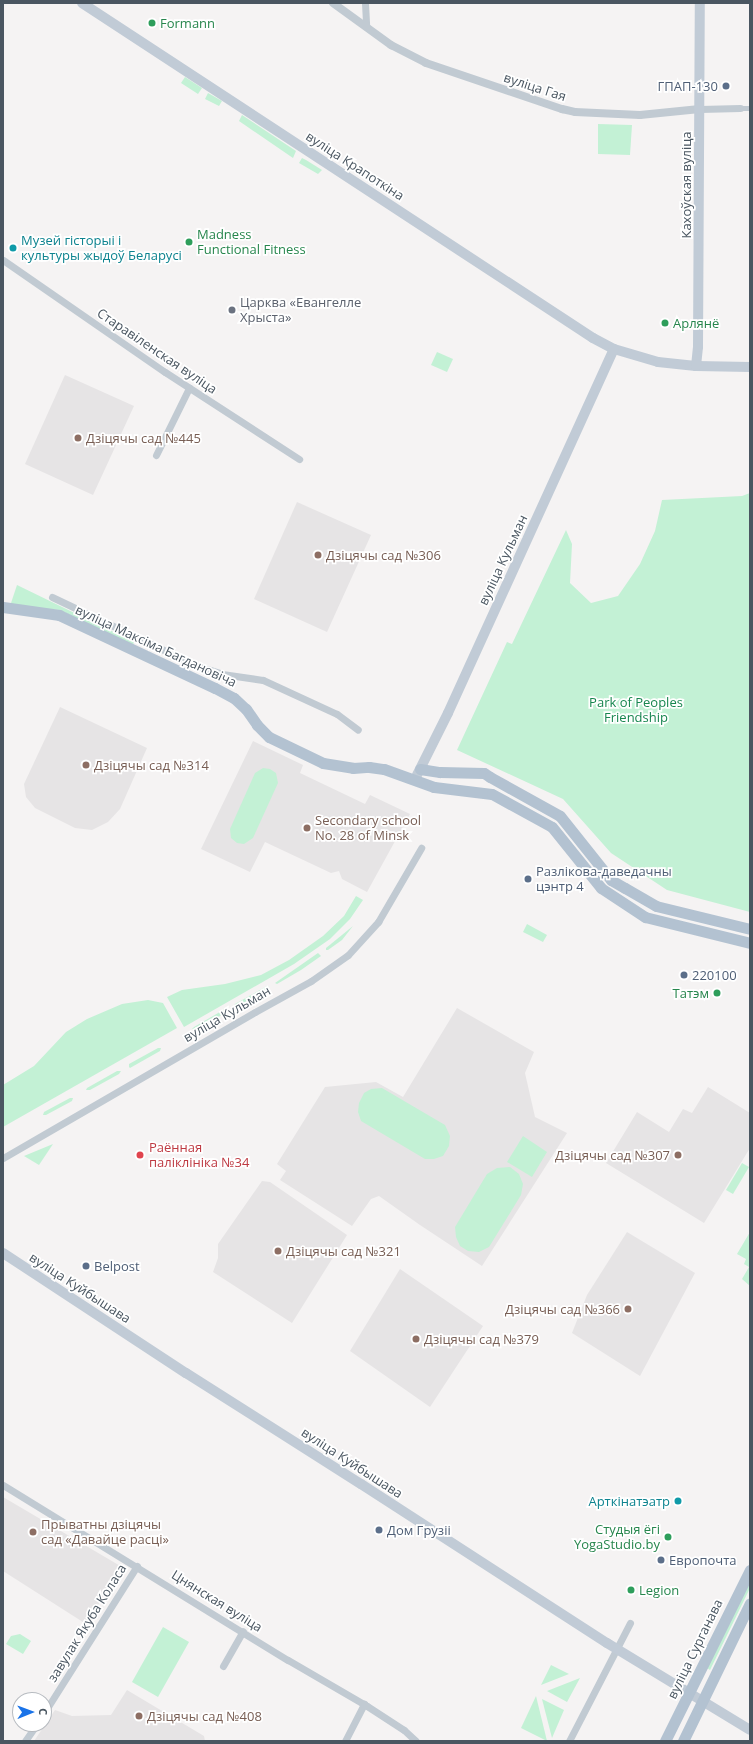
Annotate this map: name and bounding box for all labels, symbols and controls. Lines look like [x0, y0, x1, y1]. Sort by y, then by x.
place label: Formann [160, 15, 215, 31]
marker: Formann [147, 18, 157, 28]
street label: вуліца Гая [502, 70, 568, 104]
place label: ГПАП-130 [658, 78, 718, 94]
marker: ГПАП-130 [721, 81, 731, 91]
street label: вуліца Крапоткіна [303, 128, 407, 204]
street label: Кахоўская вуліца [678, 131, 694, 239]
place label: Madness Functional Fitness [197, 227, 306, 258]
place label: Музей гісторыі і культуры жыдоў Беларусі [21, 233, 182, 264]
marker: Madness Functional Fitness [184, 237, 194, 247]
marker: Музей гісторыі і культуры жыдоў Беларусі [8, 243, 18, 253]
place label: Царква «Евангелле Хрыста» [240, 295, 361, 326]
street label: Старавіленская вуліца [94, 305, 220, 397]
marker: Царква «Евангелле Хрыста» [227, 305, 237, 315]
place label: Арлянё [673, 315, 719, 331]
marker: Арлянё [660, 318, 670, 328]
place label: Дзіцячы сад №445 [86, 430, 201, 446]
marker: Дзіцячы сад №445 [73, 433, 83, 443]
street label: вуліца Кульман [475, 512, 531, 608]
place label: Дзіцячы сад №306 [326, 547, 441, 563]
marker: Дзіцячы сад №306 [313, 550, 323, 560]
street label: вуліца Максіма Багдановіча [73, 602, 239, 690]
park label: Park of Peoples Friendship [589, 695, 683, 726]
place label: Дзіцячы сад №314 [94, 757, 209, 773]
marker: Дзіцячы сад №314 [81, 760, 91, 770]
place label: Secondary school No. 28 of Minsk [315, 813, 421, 844]
marker: Secondary school No. 28 of Minsk [302, 823, 312, 833]
place label: Разлікова-даведачны цэнтр 4 [536, 864, 672, 895]
marker: Разлікова-даведачны цэнтр 4 [523, 874, 533, 884]
place label: 220100 [692, 967, 737, 983]
marker: 220100 [679, 970, 689, 980]
street label: вуліца Кульман [181, 983, 273, 1045]
place label: Татэм [673, 985, 709, 1001]
marker: Татэм [712, 988, 722, 998]
place label: Раённая паліклініка №34 [149, 1140, 249, 1171]
place label: Дзіцячы сад №307 [555, 1147, 670, 1163]
marker: Раённая паліклініка №34 [134, 1149, 146, 1161]
marker: Дзіцячы сад №307 [673, 1150, 683, 1160]
place label: Дзіцячы сад №321 [286, 1243, 401, 1259]
marker: Дзіцячы сад №321 [273, 1246, 283, 1256]
street label: вуліца Куйбышава [27, 1250, 133, 1326]
place label: Belpost [94, 1258, 140, 1274]
marker: Belpost [81, 1261, 91, 1271]
place label: Дзіцячы сад №366 [505, 1301, 620, 1317]
marker: Дзіцячы сад №366 [623, 1304, 633, 1314]
place label: Дзіцячы сад №379 [424, 1331, 539, 1347]
marker: Дзіцячы сад №379 [411, 1334, 421, 1344]
street label: вуліца Куйбышава [299, 1425, 405, 1501]
place label: Арткінатэатр [588, 1493, 670, 1509]
marker: Арткінатэатр [673, 1496, 683, 1506]
place label: Прыватны дзіцячы сад «Давайце расці» [41, 1517, 169, 1548]
place label: Дом Грузіі [387, 1522, 451, 1538]
place label: Студыя ёгі YogaStudio.by [574, 1522, 660, 1553]
marker: Дом Грузіі [374, 1525, 384, 1535]
marker: Прыватны дзіцячы сад «Давайце расці» [28, 1527, 38, 1537]
marker: Студыя ёгі YogaStudio.by [663, 1532, 673, 1542]
place label: Европочта [669, 1552, 737, 1568]
marker: Европочта [656, 1555, 666, 1565]
street label: завулак Якуба Коласа [44, 1561, 130, 1685]
street label: Цнянская вуліца [169, 1567, 265, 1635]
place label: Legion [639, 1582, 679, 1598]
marker: Legion [626, 1585, 636, 1595]
street label: вуліца Сурганава [664, 1597, 726, 1701]
north arrow [12, 1692, 52, 1732]
text: С [36, 1708, 51, 1715]
place label: Дзіцячы сад №408 [147, 1708, 262, 1724]
marker: Дзіцячы сад №408 [134, 1711, 144, 1721]

